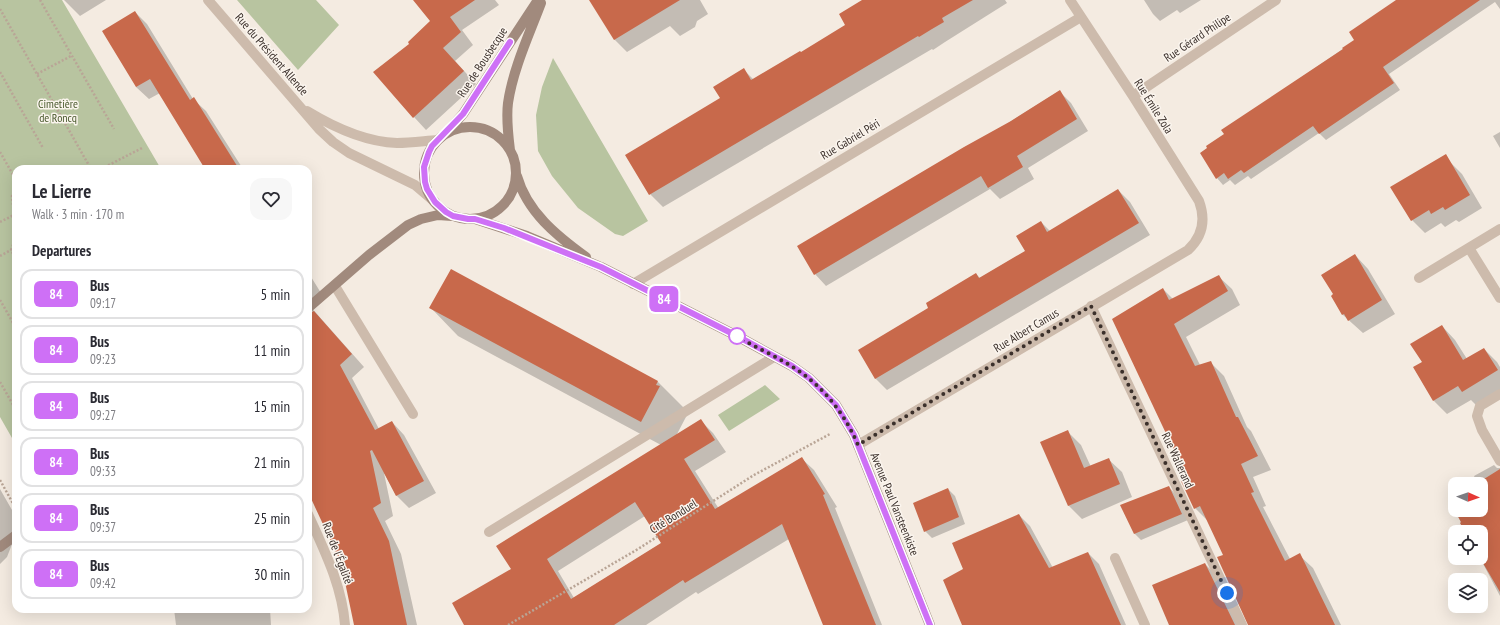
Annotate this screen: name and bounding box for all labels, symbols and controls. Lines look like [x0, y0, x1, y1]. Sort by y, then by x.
street label: Rue Gérard Philipe [1161, 9, 1233, 65]
street label: Rue du Président Allende [232, 10, 312, 98]
street label: Rue de Bousbecque [454, 24, 510, 100]
street label: Rue Émile Zola [1131, 76, 1177, 136]
park label: Cimetière de Roncq [38, 96, 78, 125]
street label: Rue Gabriel Péri [818, 115, 882, 163]
button: heart [250, 178, 292, 220]
text: Le Lierre [32, 179, 91, 203]
text: Walk · 3 min · 170 m [32, 206, 124, 223]
text: Departures [32, 241, 91, 260]
text: Bus [90, 276, 109, 295]
text: 84 [49, 285, 63, 303]
text: 5 min [260, 285, 290, 304]
line badge: 84 [646, 286, 682, 312]
text: 84 [657, 290, 671, 308]
text: 09:17 [90, 295, 116, 312]
street label: Rue Albert Camus [991, 305, 1061, 355]
unlabelled marker [728, 327, 746, 345]
text: Bus [90, 332, 109, 351]
text: 84 [49, 341, 63, 359]
text: 11 min [254, 341, 290, 360]
text: 09:23 [90, 351, 116, 368]
text: Bus [90, 388, 109, 407]
text: 84 [49, 397, 63, 415]
text: 15 min [254, 397, 290, 416]
text: 09:27 [90, 407, 116, 424]
street label: Rue Wallerand [1159, 430, 1197, 490]
text: Bus [90, 444, 109, 463]
street label: Avenue Paul Vansteenkiste [867, 450, 923, 558]
text: 84 [49, 453, 63, 471]
text: 21 min [254, 453, 290, 472]
text: 09:33 [90, 463, 116, 480]
north arrow [1448, 477, 1488, 517]
map controls [1448, 477, 1488, 613]
street label: Cité Bonduel [647, 495, 700, 536]
text: Bus [90, 500, 109, 519]
text: 84 [49, 509, 63, 527]
text: 25 min [254, 509, 290, 528]
text: 09:37 [90, 519, 116, 536]
street label: Rue de l'Égalité [319, 520, 357, 586]
button: locate [1448, 525, 1488, 565]
text: Bus [90, 556, 109, 575]
text: 84 [49, 565, 63, 583]
text: 30 min [254, 565, 290, 584]
button: layers [1448, 573, 1488, 613]
text: 09:42 [90, 575, 116, 592]
your location [1217, 583, 1237, 603]

